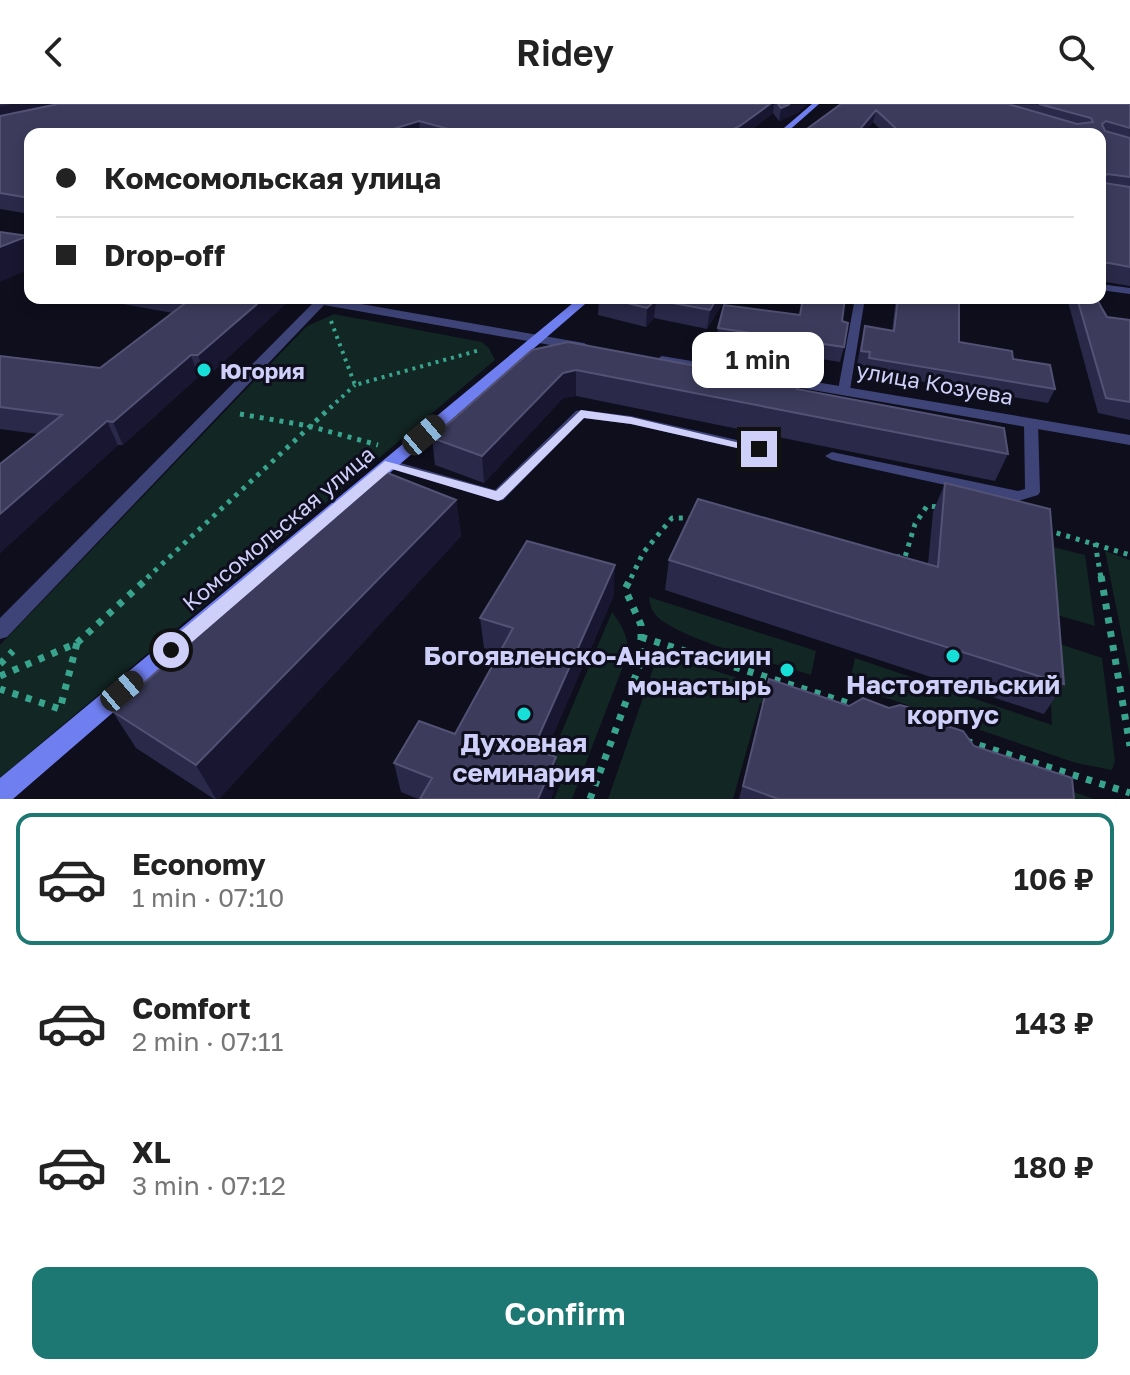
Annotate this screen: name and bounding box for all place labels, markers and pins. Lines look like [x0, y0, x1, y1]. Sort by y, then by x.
place label: Югория [220, 357, 305, 384]
marker: Югория [195, 361, 213, 379]
place label: Богоявленско-Анастасиин монастырь [424, 640, 771, 701]
marker: Настоятельский корпус [944, 647, 962, 665]
marker: Богоявленско-Анастасиин монастырь [778, 661, 796, 679]
place label: Настоятельский корпус [846, 669, 1060, 730]
marker: Духовная семинария [515, 705, 533, 723]
place label: Духовная семинария [453, 727, 595, 788]

